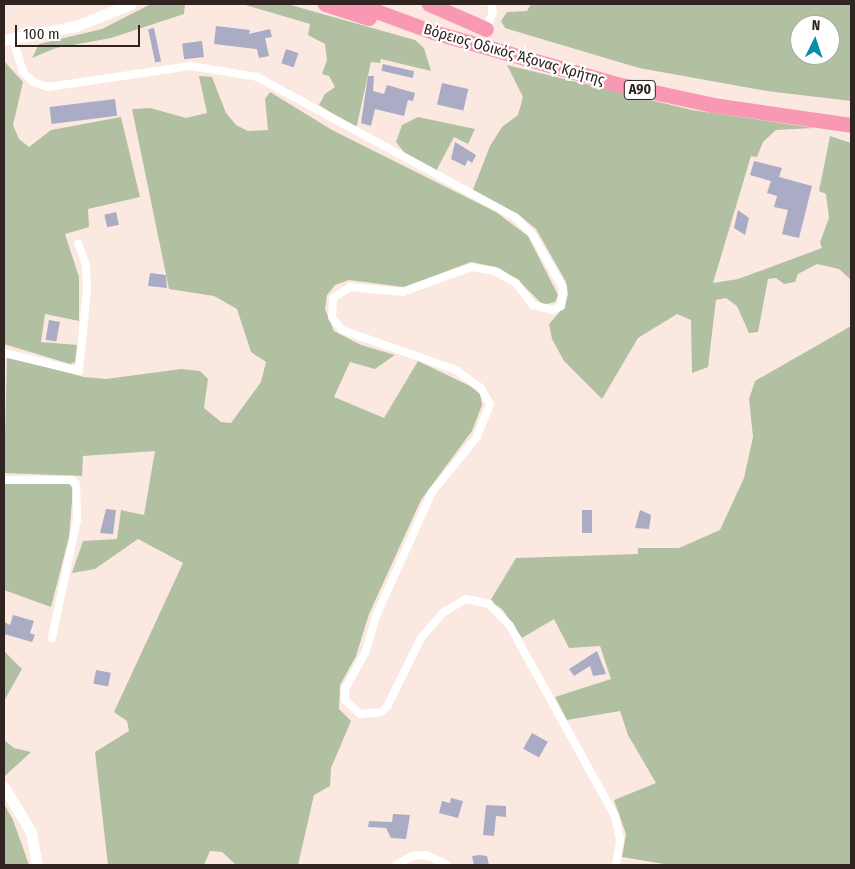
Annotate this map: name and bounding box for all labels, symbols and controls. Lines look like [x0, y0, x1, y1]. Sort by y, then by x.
scale bar [18, 15, 142, 47]
north arrow [790, 15, 840, 65]
text: N [811, 17, 821, 34]
street label: Βόρειος Οδικός Άξονας Κρήτης [421, 21, 607, 89]
text: 100 m [23, 25, 60, 43]
road number: Α90 [624, 78, 656, 102]

